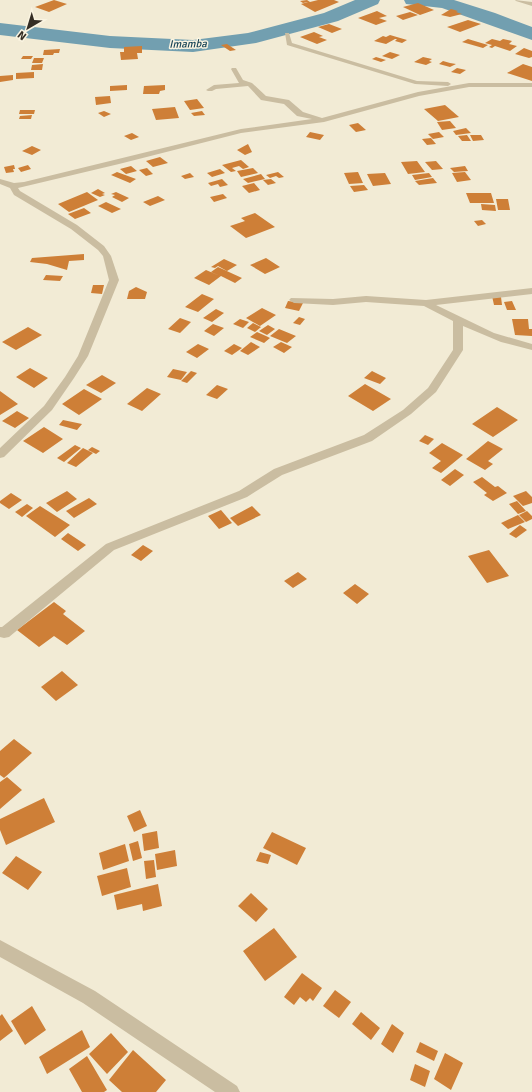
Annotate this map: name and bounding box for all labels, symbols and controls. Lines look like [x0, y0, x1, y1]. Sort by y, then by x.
north arrow [8, 8, 48, 48]
text: N [15, 28, 29, 43]
water label: Imamba [169, 37, 207, 51]

